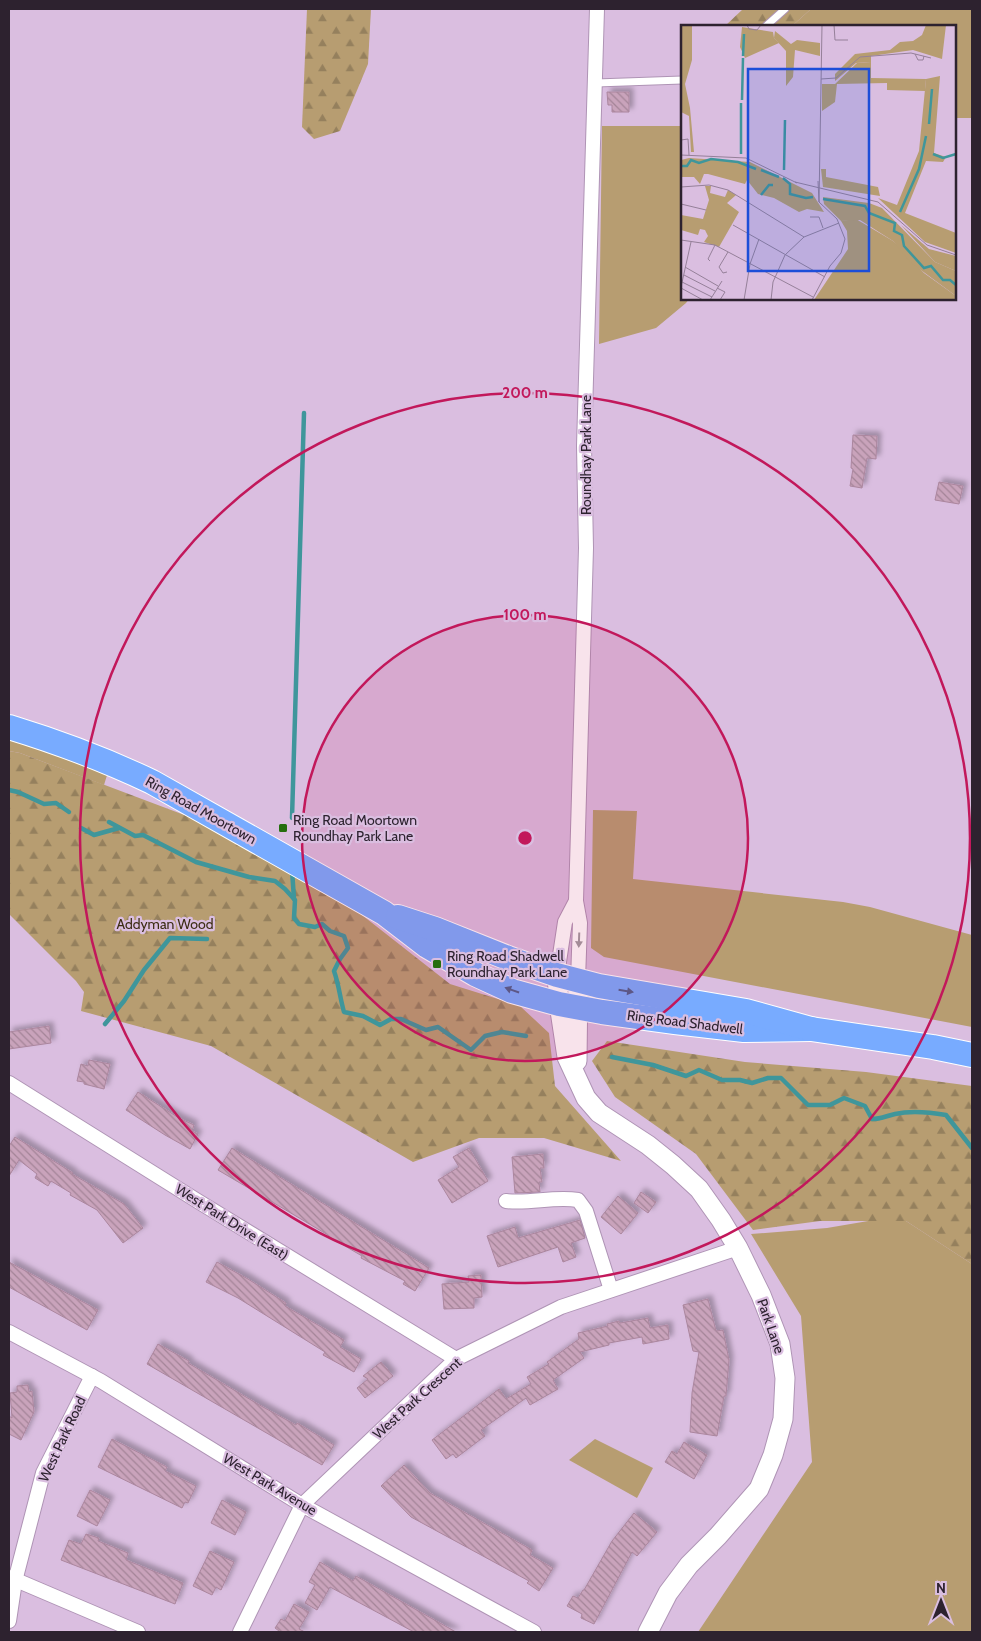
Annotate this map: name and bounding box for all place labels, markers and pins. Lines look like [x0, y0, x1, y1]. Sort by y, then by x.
place label: Ring Road Moortown Roundhay Park Lane [293, 811, 417, 845]
marker: Ring Road Moortown Roundhay Park Lane [277, 822, 289, 834]
centre of rings [516, 829, 534, 847]
place label: Ring Road Shadwell Roundhay Park Lane [447, 947, 567, 981]
marker: Ring Road Shadwell Roundhay Park Lane [431, 958, 443, 970]

